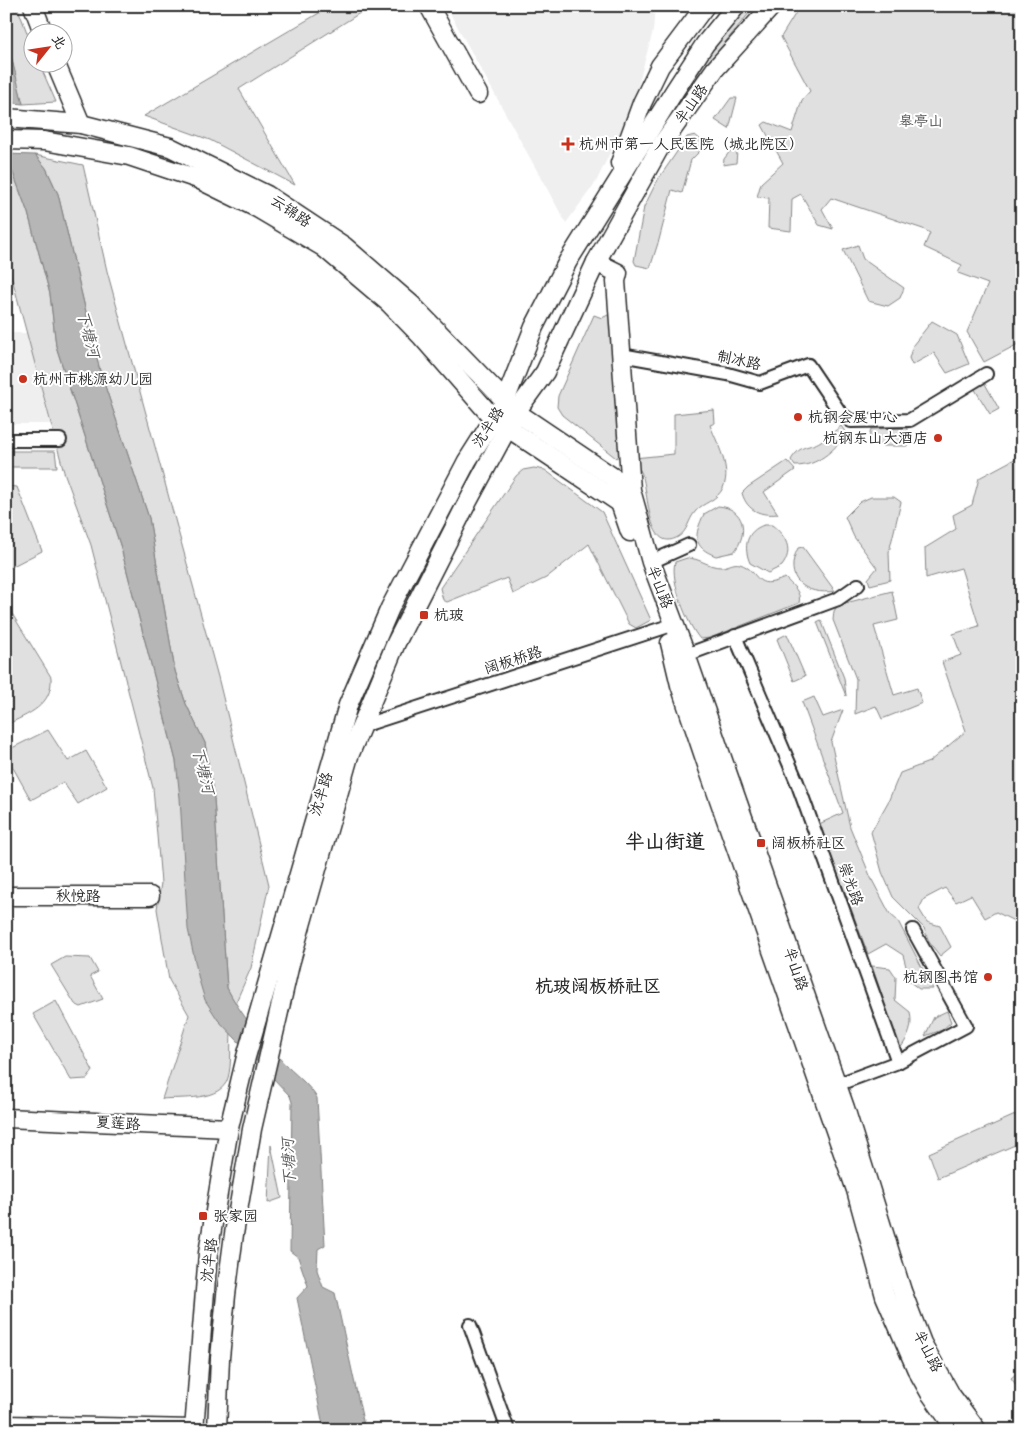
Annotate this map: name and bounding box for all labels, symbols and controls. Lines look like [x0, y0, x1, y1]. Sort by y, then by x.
north arrow [22, 22, 72, 72]
text: 北 [48, 31, 71, 52]
street label: 半山路 [670, 80, 711, 128]
park label: 皋亭山 [898, 111, 944, 130]
place label: 杭州市第一人民医院（城北院区） [579, 134, 804, 153]
marker: 杭州市第一人民医院（城北院区） [561, 137, 575, 151]
street label: 云锦路 [267, 190, 315, 231]
water label: 下塘河 [73, 308, 106, 363]
street label: 制冰路 [715, 346, 763, 373]
place label: 杭州市桃源幼儿园 [33, 369, 153, 388]
marker: 杭州市桃源幼儿园 [17, 373, 29, 385]
street label: 沈半路 [467, 403, 508, 451]
place label: 杭钢会展中心 [808, 407, 898, 426]
marker: 杭钢会展中心 [792, 411, 804, 423]
place label: 杭钢东山大酒店 [823, 428, 928, 447]
marker: 杭钢东山大酒店 [932, 432, 944, 444]
street label: 半山路 [644, 562, 677, 611]
place label: 杭玻 [434, 605, 464, 624]
marker: 杭玻 [418, 609, 430, 621]
street label: 阔板桥路 [481, 641, 544, 678]
water label: 下塘河 [188, 744, 220, 799]
street label: 沈半路 [305, 770, 336, 818]
district label: 半山街道 [625, 828, 705, 853]
place label: 阔板桥社区 [771, 833, 846, 852]
marker: 阔板桥社区 [755, 837, 767, 849]
street label: 崇光路 [835, 859, 868, 908]
street label: 秋悦路 [55, 886, 101, 905]
street label: 半山路 [780, 944, 813, 993]
place label: 杭钢图书馆 [903, 967, 978, 986]
marker: 杭钢图书馆 [982, 971, 994, 983]
district label: 杭玻阔板桥社区 [535, 974, 661, 997]
street label: 夏莲路 [95, 1112, 141, 1133]
water label: 下塘河 [277, 1135, 299, 1186]
place label: 张家园 [213, 1206, 258, 1225]
marker: 张家园 [197, 1210, 209, 1222]
street label: 沈半路 [196, 1236, 221, 1283]
street label: 半山路 [910, 1326, 947, 1375]

